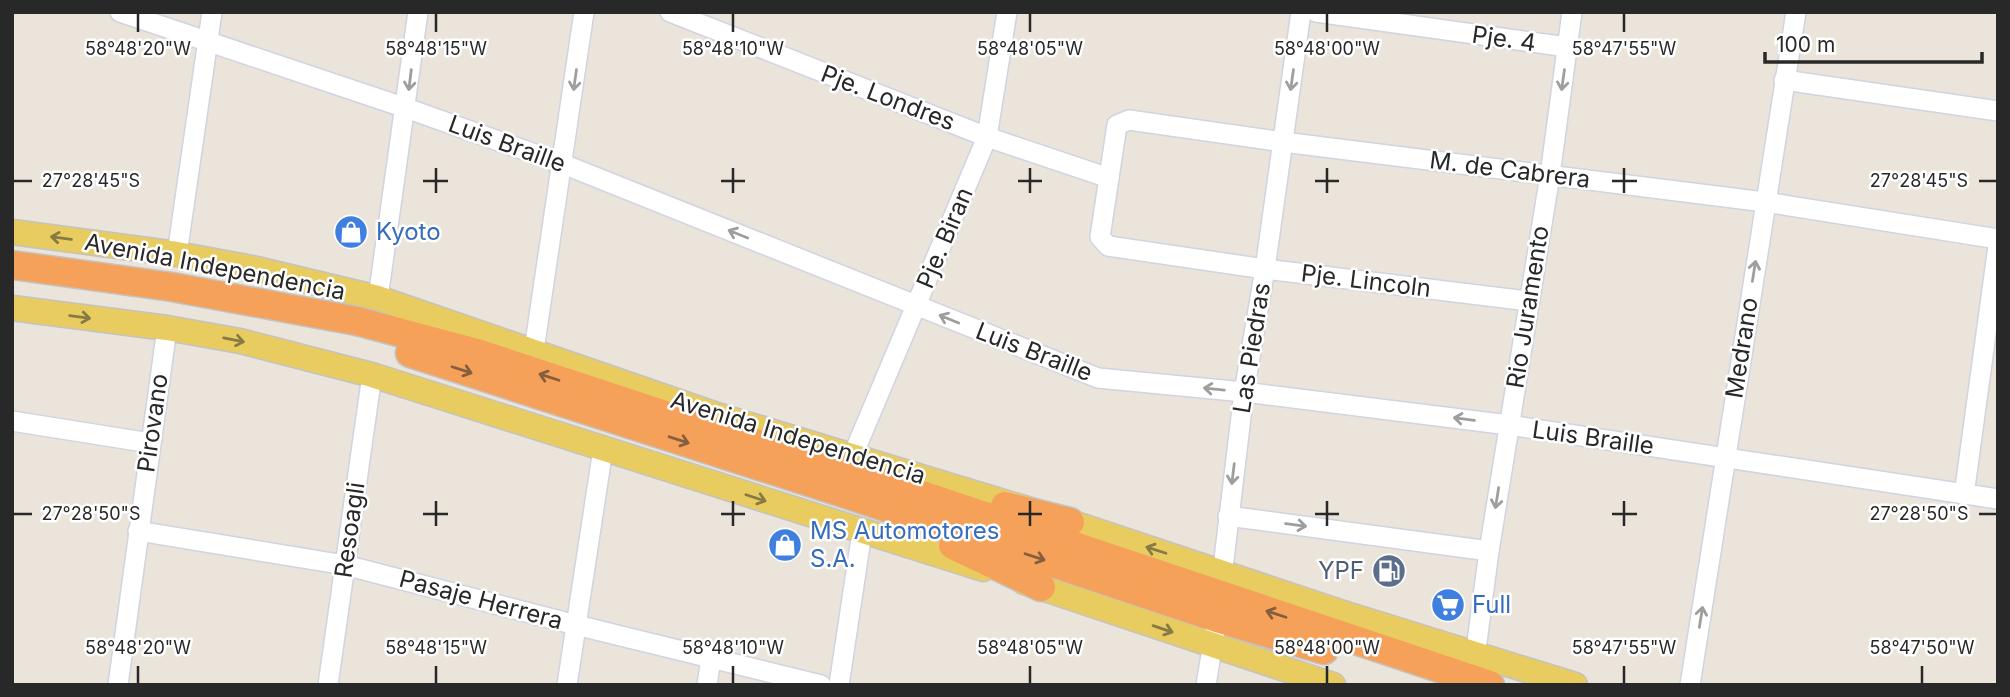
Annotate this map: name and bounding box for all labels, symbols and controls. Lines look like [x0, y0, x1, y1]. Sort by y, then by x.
street label: Pje. 4 [1470, 20, 1538, 57]
scale bar [1765, 21, 1982, 65]
text: 100 m [1776, 32, 1835, 57]
text: 58°48'20"W [85, 38, 191, 59]
text: 58°48'15"W [385, 38, 487, 59]
text: 58°48'10"W [682, 38, 784, 59]
text: 58°48'05"W [977, 38, 1083, 59]
text: 58°48'00"W [1274, 38, 1380, 59]
text: 58°47'55"W [1572, 38, 1676, 59]
street label: Pje. Londres [817, 59, 959, 136]
one-way arrow [403, 68, 416, 91]
one-way arrow [568, 68, 581, 91]
one-way arrow [1285, 68, 1298, 91]
one-way arrow [1556, 68, 1569, 91]
street label: Luis Braille [445, 109, 570, 178]
street label: M. de Cabrera [1428, 145, 1592, 194]
text: 27°28'45"S [42, 170, 140, 191]
text: 27°28'45"S [1870, 170, 1968, 191]
street label: Pje. Biran [910, 183, 979, 293]
shop icon: Kyoto [332, 213, 370, 251]
place label: Kyoto [376, 217, 441, 246]
street label: Rio Juramento [1500, 224, 1555, 390]
street label: Avenida Independencia [82, 227, 348, 306]
one-way arrow [727, 227, 749, 240]
one-way arrow [50, 232, 73, 245]
street label: Pje. Lincoln [1300, 258, 1433, 303]
one-way arrow [1748, 261, 1761, 283]
street label: Las Piedras [1227, 281, 1276, 415]
street label: Medrano [1719, 296, 1764, 400]
one-way arrow [68, 310, 91, 323]
one-way arrow [938, 312, 960, 325]
street label: Luis Braille [972, 316, 1097, 387]
one-way arrow [222, 334, 245, 348]
one-way arrow [451, 365, 473, 378]
one-way arrow [539, 369, 561, 382]
street label: Pirovano [131, 372, 174, 474]
one-way arrow [1203, 382, 1225, 395]
street label: Avenida Independencia [667, 385, 929, 490]
one-way arrow [1453, 413, 1476, 426]
street label: Luis Braille [1530, 415, 1656, 460]
one-way arrow [668, 434, 690, 447]
one-way arrow [1227, 463, 1240, 485]
street label: Resoagli [328, 480, 371, 580]
one-way arrow [1490, 486, 1503, 509]
one-way arrow [745, 493, 767, 505]
text: 27°28'50"S [41, 503, 141, 524]
text: 27°28'50"S [1869, 503, 1969, 524]
place label: MS Automotores S.A. [810, 516, 999, 573]
one-way arrow [1284, 519, 1306, 532]
shop icon: MS Automotores S.A. [766, 526, 804, 564]
one-way arrow [1146, 543, 1168, 556]
one-way arrow [1023, 552, 1045, 564]
fuel station icon: YPF [1370, 552, 1408, 590]
place label: YPF [1318, 556, 1364, 585]
street label: Pasaje Herrera [396, 564, 566, 635]
supermarket icon: Full [1429, 586, 1467, 624]
place label: Full [1472, 590, 1511, 619]
one-way arrow [1694, 606, 1707, 629]
one-way arrow [1265, 607, 1287, 620]
one-way arrow [1152, 624, 1174, 636]
text: 58°48'20"W [85, 637, 191, 658]
text: 58°48'15"W [385, 637, 487, 658]
text: 58°48'10"W [682, 637, 784, 658]
text: 58°48'05"W [977, 637, 1083, 658]
text: 58°48'00"W [1274, 637, 1380, 658]
text: 58°47'55"W [1572, 637, 1676, 658]
text: 58°47'50"W [1870, 637, 1975, 658]

